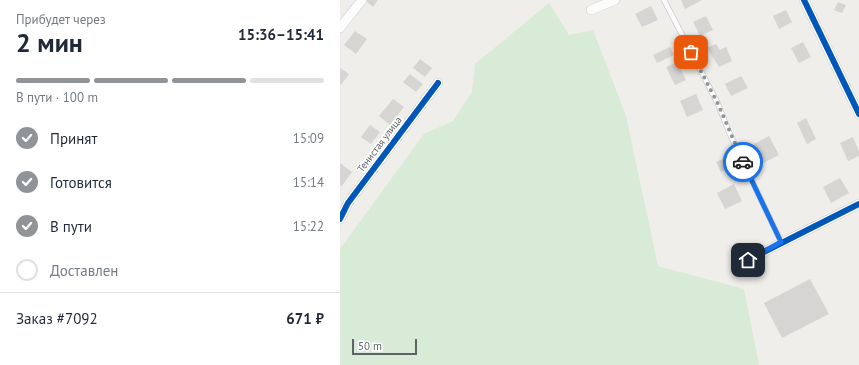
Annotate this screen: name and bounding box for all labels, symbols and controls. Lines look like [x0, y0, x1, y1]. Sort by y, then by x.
text: Прибудет через [16, 11, 106, 28]
text: 15:36–15:41 [238, 25, 324, 44]
text: 2 мин [16, 26, 83, 59]
pin [674, 35, 708, 69]
icon: bag [680, 41, 702, 63]
text: В пути · 100 m [16, 89, 98, 106]
street label: Тенистая улица [354, 114, 405, 175]
icon: check [16, 127, 38, 149]
text: Принят [50, 129, 97, 148]
text: 15:09 [293, 130, 324, 147]
courier [723, 142, 763, 182]
icon: car [732, 151, 754, 173]
icon: check [16, 171, 38, 193]
text: Готовится [50, 173, 112, 192]
text: 15:14 [293, 174, 324, 191]
icon: check [16, 215, 38, 237]
text: В пути [50, 217, 92, 236]
text: 15:22 [293, 218, 324, 235]
pin [731, 243, 765, 277]
icon: home [737, 249, 759, 271]
text: Доставлен [50, 261, 118, 280]
text: Заказ #7092 [16, 309, 98, 328]
text: 671 ₽ [286, 309, 324, 328]
scale bar [352, 337, 417, 356]
text: 50 m [358, 339, 382, 353]

